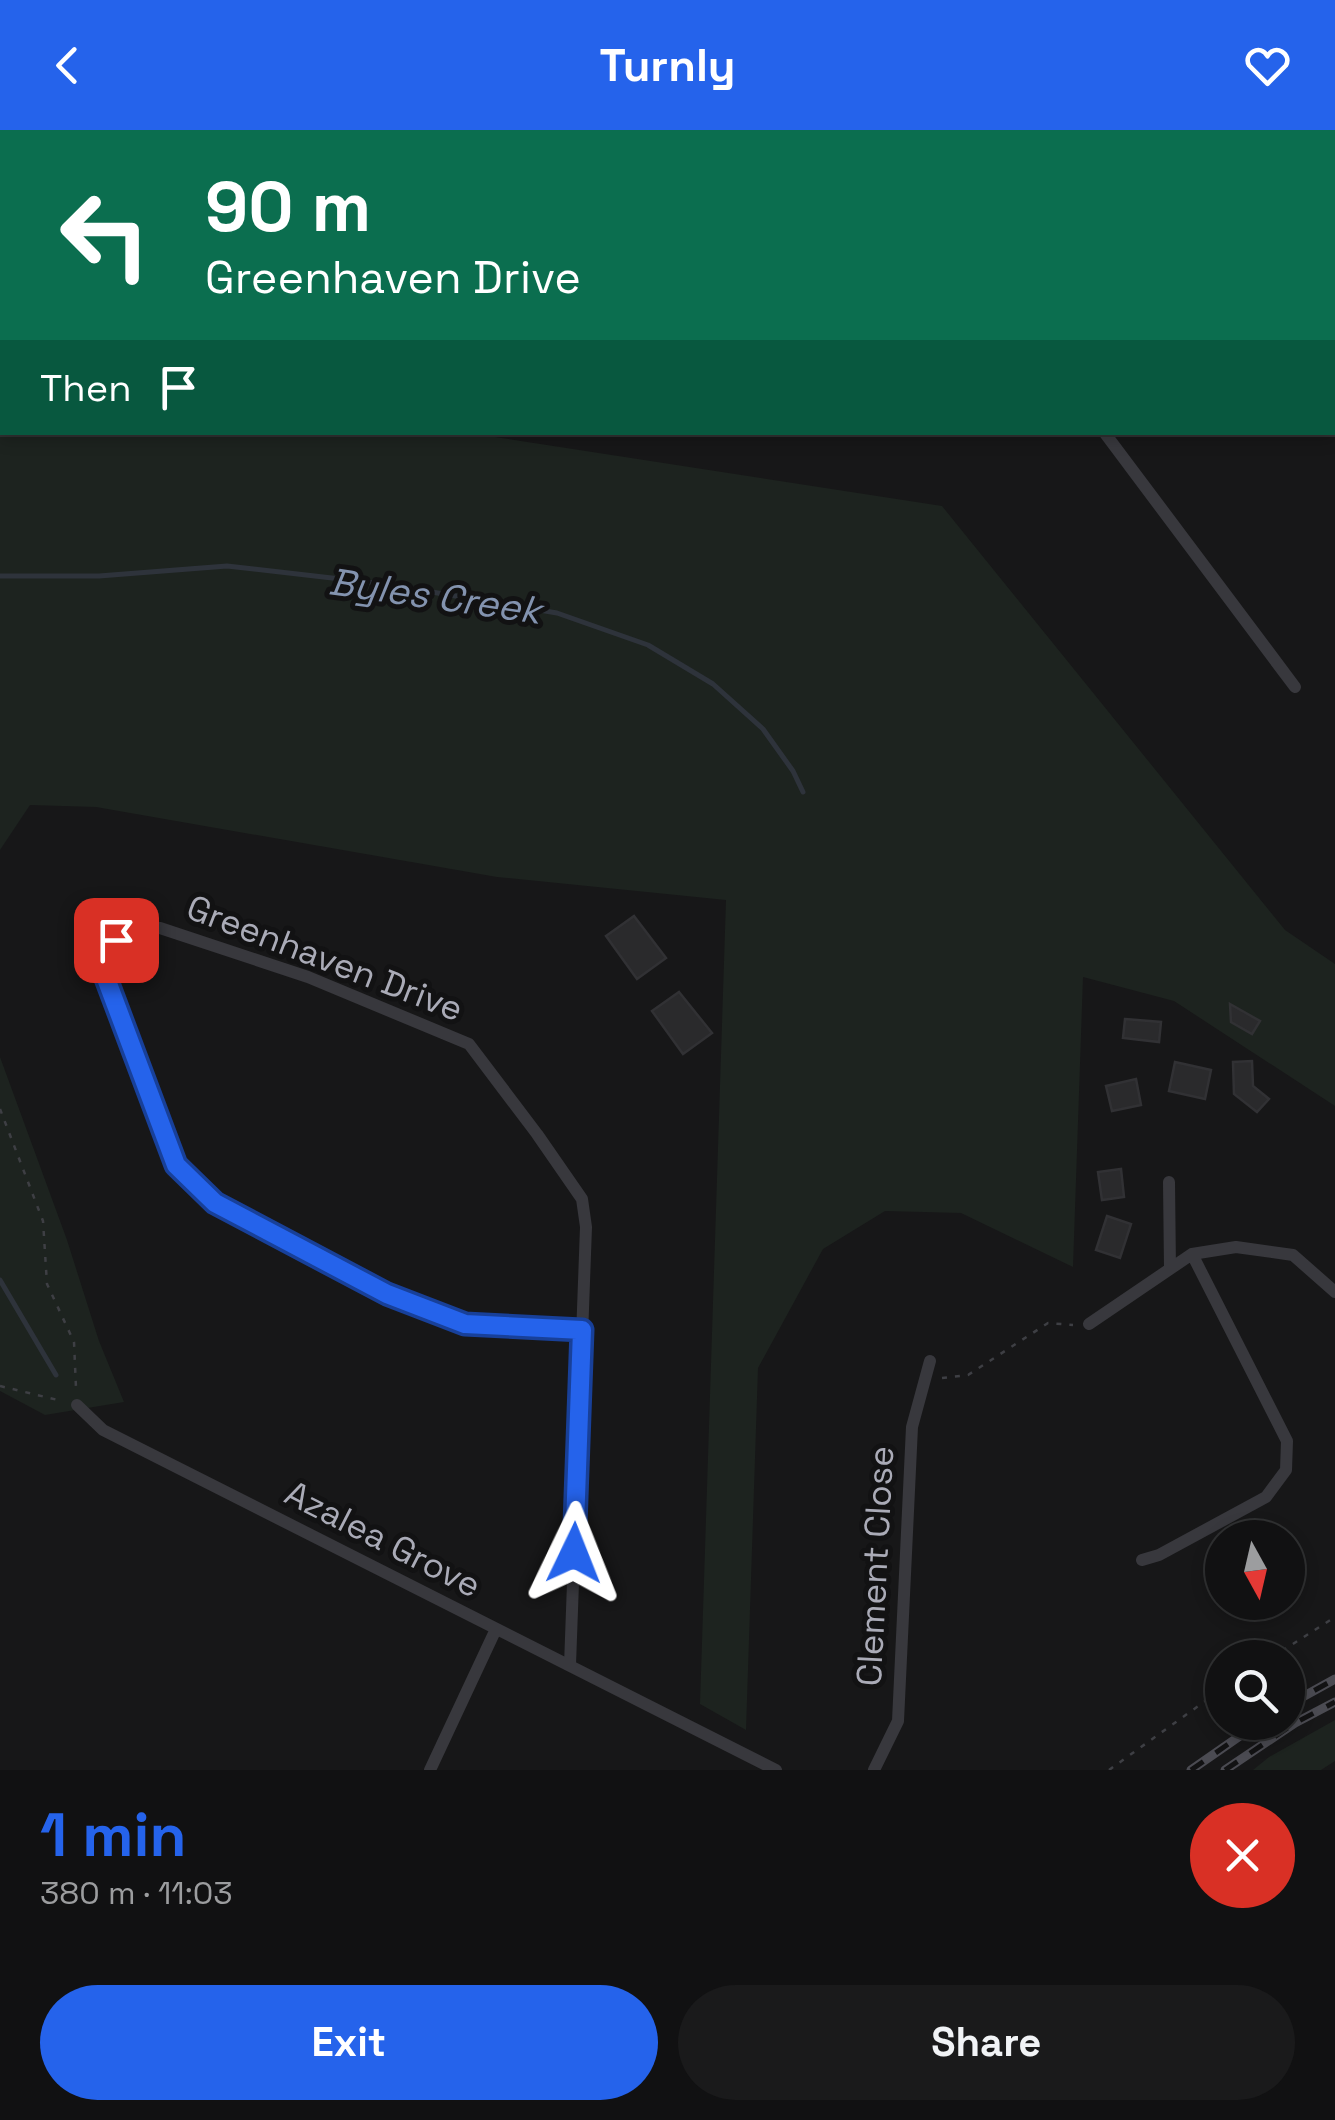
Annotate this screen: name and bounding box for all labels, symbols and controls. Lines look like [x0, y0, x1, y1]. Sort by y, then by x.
text: Turnly [599, 37, 736, 94]
icon: back [40, 38, 95, 93]
icon: heart [1240, 38, 1295, 93]
text: 90 m [205, 162, 371, 251]
icon: left [40, 170, 170, 300]
text: Greenhaven Drive [205, 249, 581, 306]
icon: arrive [151, 360, 206, 415]
text: Then [40, 364, 131, 412]
water label: Byles Creek [326, 557, 549, 635]
street label: Greenhaven Drive [181, 885, 469, 1031]
pin [74, 898, 159, 983]
icon: arrive [89, 913, 144, 968]
street label: Clement Close [847, 1445, 903, 1687]
street label: Azalea Grove [278, 1471, 488, 1607]
position arrow [522, 1501, 626, 1605]
north arrow [1205, 1520, 1305, 1620]
map controls [1205, 1520, 1305, 1740]
button: search [1205, 1640, 1305, 1740]
text: 1 min [40, 1797, 187, 1874]
button: close [1190, 1803, 1295, 1908]
text: 380 m · 11:03 [40, 1873, 233, 1913]
button: Exit [40, 1985, 658, 2100]
button: Share [678, 1985, 1295, 2100]

